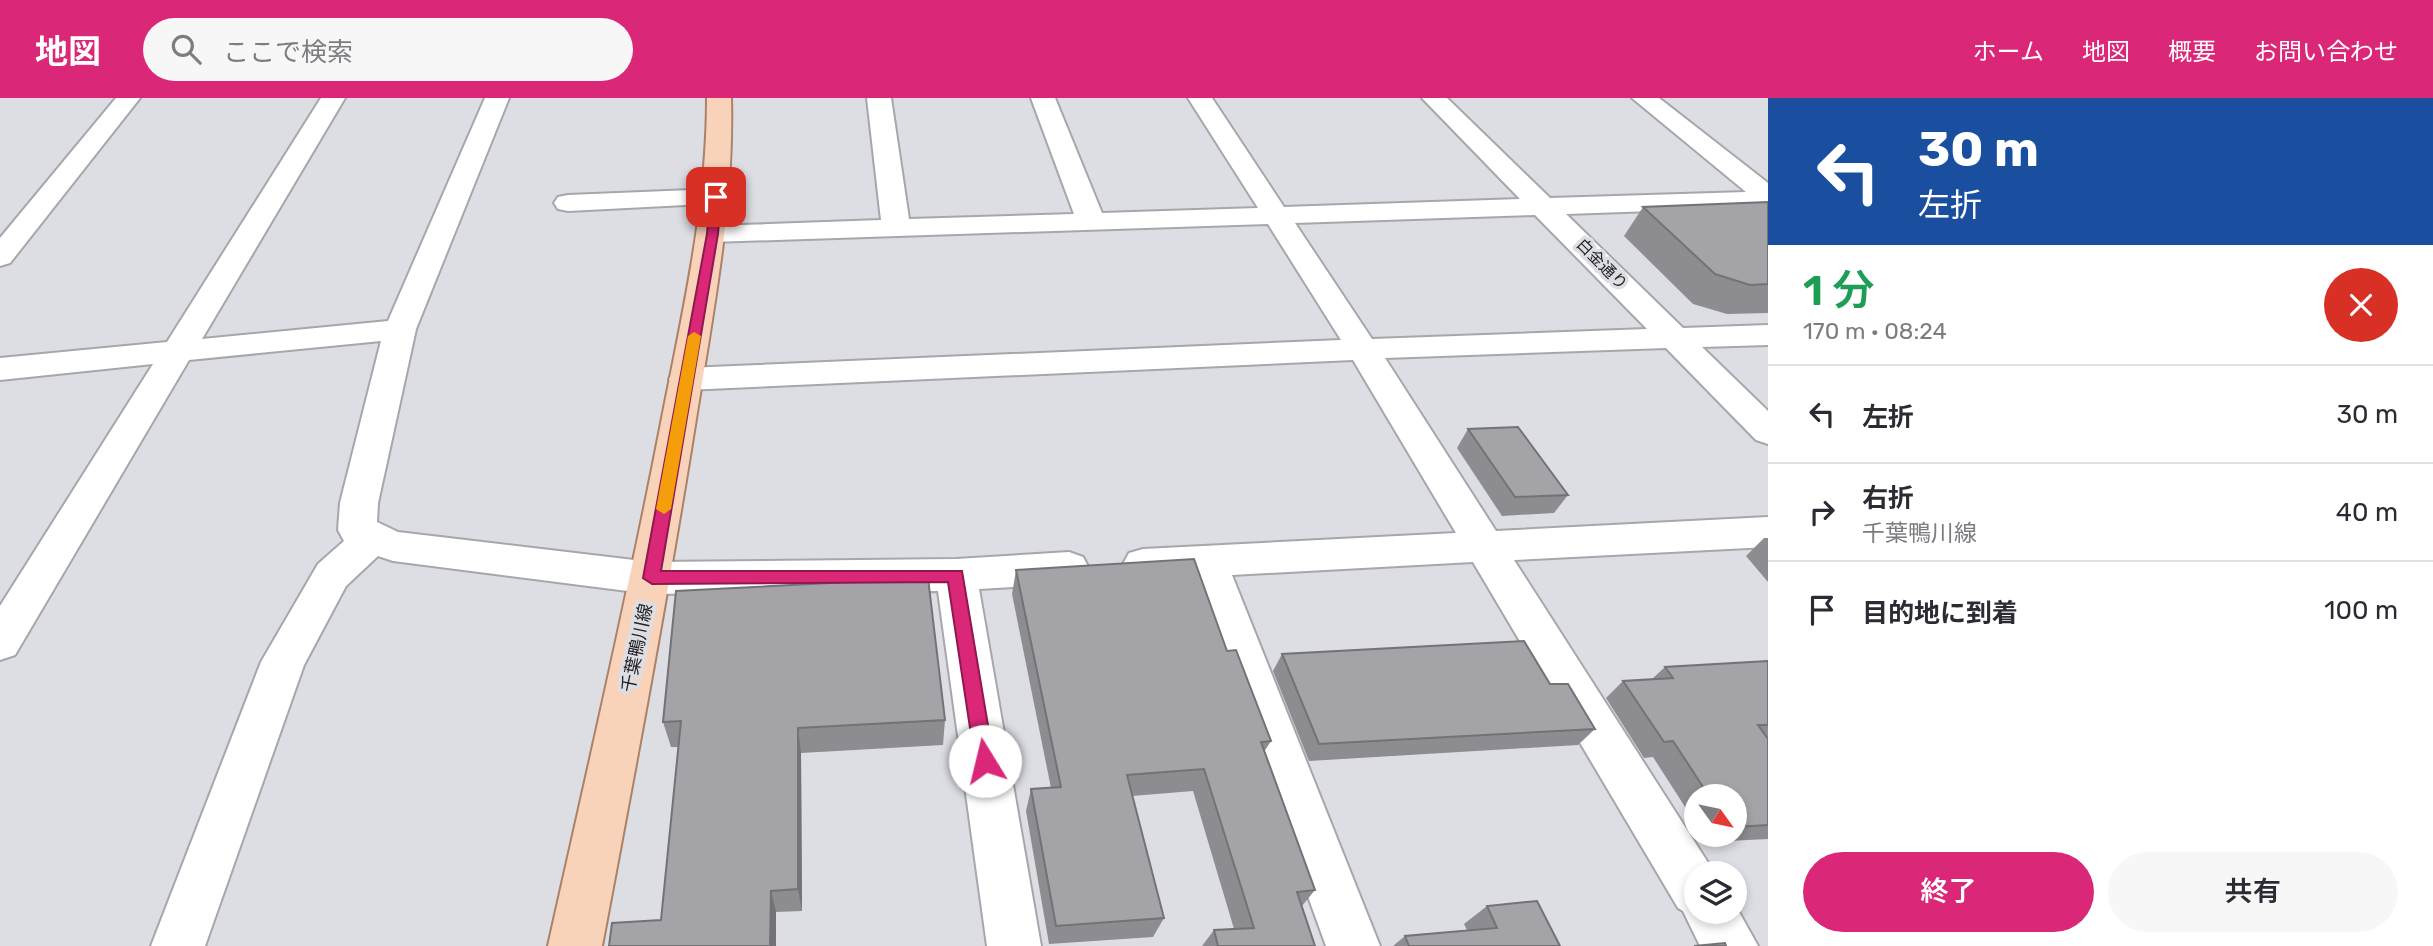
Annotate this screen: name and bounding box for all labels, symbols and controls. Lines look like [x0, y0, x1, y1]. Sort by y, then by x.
search box [143, 18, 633, 81]
icon: search [167, 30, 205, 68]
text: 地図 [35, 32, 101, 71]
text: ここで検索 [223, 37, 353, 68]
text: ホーム [1973, 38, 2044, 66]
text: 地図 [2082, 38, 2130, 66]
text: 概要 [2168, 38, 2216, 66]
text: お問い合わせ [2254, 38, 2398, 66]
text: 30 m [1918, 120, 2039, 178]
icon: left [1803, 126, 1894, 217]
pin [686, 167, 746, 227]
icon: arrive [697, 178, 735, 216]
text: 左折 [1918, 186, 1982, 224]
street label: 白金通り [1573, 235, 1631, 293]
text: 1 分 [1803, 266, 1874, 316]
button: close [2324, 268, 2398, 342]
text: 170 m · 08:24 [1803, 317, 1947, 345]
icon: left [1803, 395, 1841, 433]
text: 30 m [2336, 399, 2398, 430]
text: 左折 [1862, 402, 1914, 433]
text: 右折 [1862, 483, 1914, 514]
icon: right [1803, 493, 1841, 531]
text: 40 m [2336, 497, 2398, 528]
text: 千葉鴨川線 [1862, 519, 1977, 547]
icon: arrive [1803, 591, 1841, 629]
text: 100 m [2324, 595, 2398, 626]
text: 目的地に到着 [1862, 598, 2018, 629]
street label: 千葉鴨川線 [617, 602, 657, 694]
position arrow [948, 724, 1022, 798]
north arrow [1684, 784, 1746, 847]
map controls [1684, 784, 1747, 924]
button: 終了 [1803, 852, 2094, 932]
button: 共有 [2108, 852, 2398, 932]
button: layers [1684, 861, 1747, 924]

